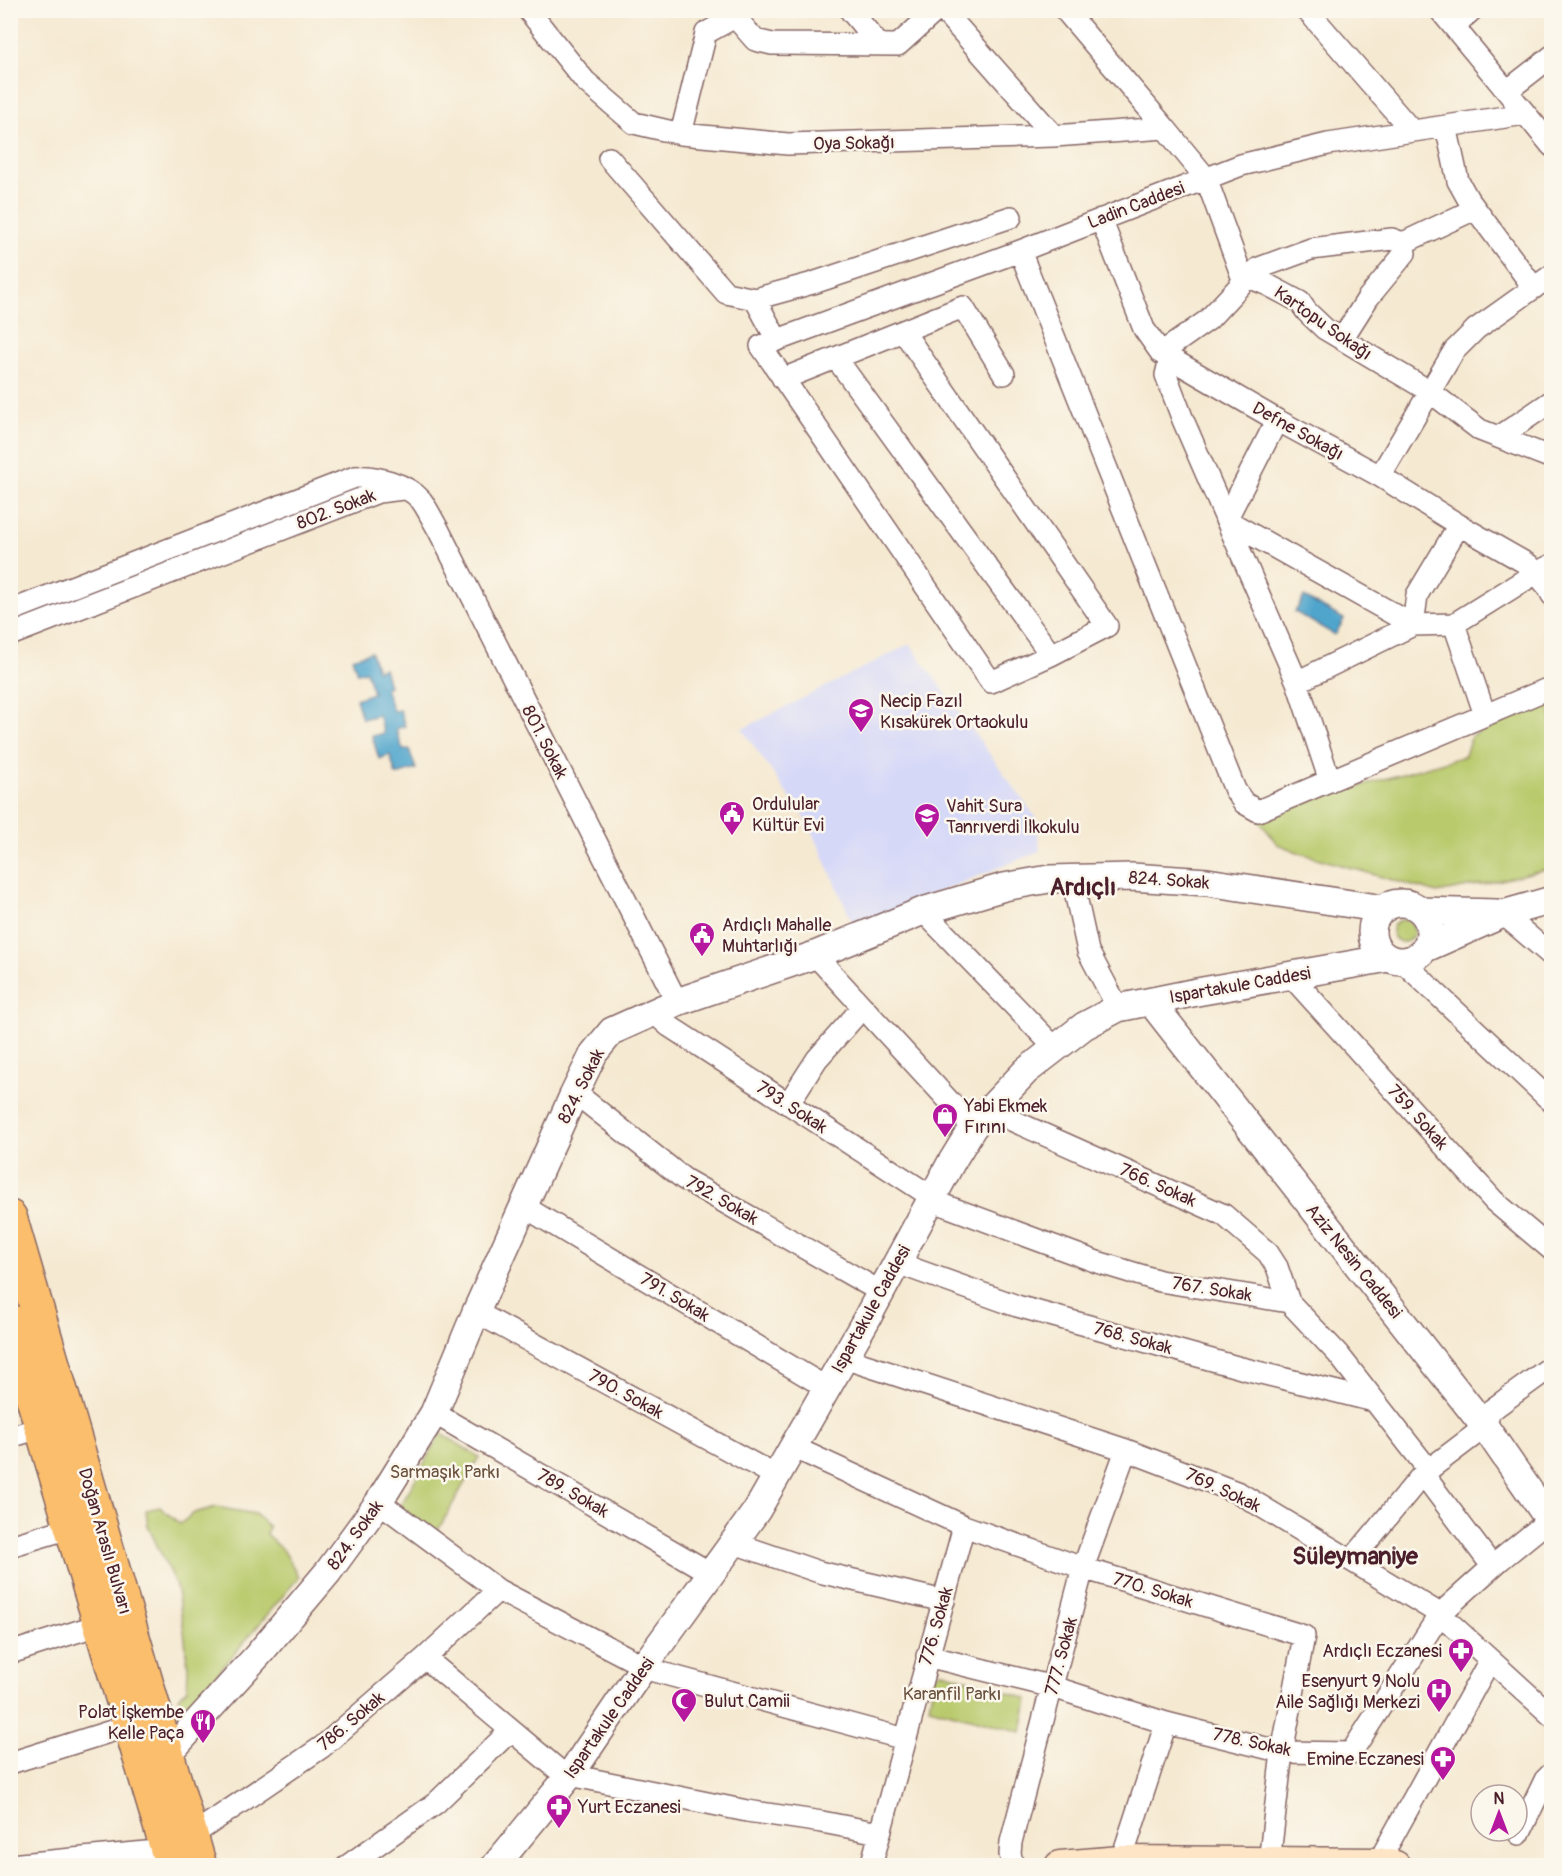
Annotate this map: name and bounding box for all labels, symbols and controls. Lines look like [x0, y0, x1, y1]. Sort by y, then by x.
street label: Oya Sokağı [813, 131, 895, 156]
street label: Ladin Caddesi [1084, 176, 1188, 234]
street label: Kartopu Sokağı [1269, 281, 1376, 366]
street label: Defne Sokağı [1248, 397, 1347, 466]
street label: 802. Sokak [293, 484, 379, 535]
place label: Necip Fazıl Kısakürek Ortaokulu [880, 690, 1028, 734]
school or university icon: Necip Fazıl Kısakürek Ortaokulu [846, 696, 876, 734]
street label: 801. Sokak [516, 701, 573, 783]
place label: Ordulular Kültür Evi [752, 793, 824, 837]
place label: Vahit Sura Tanrıverdi İlkokulu [946, 795, 1080, 839]
public building icon: Ordulular Kültür Evi [717, 799, 747, 837]
school or university icon: Vahit Sura Tanrıverdi İlkokulu [912, 801, 942, 839]
street label: 824. Sokak [1128, 866, 1211, 895]
district label: Ardıçlı [1050, 873, 1116, 902]
place label: Ardıçlı Mahalle Muhtarlığı [722, 914, 831, 958]
public building icon: Ardıçlı Mahalle Muhtarlığı [687, 920, 717, 958]
street label: Ispartakule Caddesi [1168, 962, 1313, 1009]
street label: 824. Sokak [553, 1044, 610, 1128]
street label: 793. Sokak [752, 1076, 832, 1139]
street label: 759. Sokak [1382, 1080, 1453, 1155]
place label: Yabi Ekmek Fırını [963, 1095, 1048, 1139]
shop icon: Yabi Ekmek Fırını [930, 1101, 960, 1139]
street label: 766. Sokak [1116, 1158, 1200, 1213]
street label: 792. Sokak [681, 1170, 763, 1231]
street label: Aziz Nesin Caddesi [1300, 1199, 1407, 1323]
street label: Ispartakule Caddesi [827, 1241, 916, 1377]
street label: 791. Sokak [636, 1268, 714, 1327]
street label: 767. Sokak [1170, 1272, 1254, 1307]
street label: 768. Sokak [1091, 1317, 1175, 1360]
street label: 790. Sokak [584, 1364, 668, 1425]
park label: Sarmaşık Parkı [390, 1461, 500, 1484]
street label: 769. Sokak [1181, 1463, 1265, 1518]
street label: 789. Sokak [533, 1464, 613, 1523]
street label: Doğan Araslı Bulvarı [73, 1465, 136, 1617]
street label: 824. Sokak [322, 1495, 389, 1575]
district label: Süleymaniye [1292, 1542, 1419, 1571]
street label: 770. Sokak [1110, 1567, 1196, 1614]
street label: 776. Sokak [914, 1584, 959, 1668]
street label: 777. Sokak [1040, 1614, 1083, 1698]
pharmacy icon: Ardıçlı Eczanesi [1446, 1636, 1476, 1674]
place label: Ardıçlı Eczanesi [1322, 1640, 1442, 1663]
street label: Ispartakule Caddesi [559, 1653, 660, 1783]
place label: Esenyurt 9 Nolu Aile Sağlığı Merkezi [1275, 1670, 1420, 1714]
hospital icon: Esenyurt 9 Nolu Aile Sağlığı Merkezi [1424, 1676, 1454, 1714]
park label: Karanfil Parkı [903, 1683, 1001, 1706]
street label: 786. Sokak [313, 1686, 390, 1756]
mosque icon: Bulut Camii [669, 1686, 699, 1724]
place label: Bulut Camii [704, 1690, 790, 1713]
place label: Polat İşkembe Kelle Paça [78, 1701, 184, 1745]
restaurant icon: Polat İşkembe Kelle Paça [188, 1707, 218, 1745]
street label: 778. Sokak [1211, 1723, 1294, 1762]
pharmacy icon: Emine Eczanesi [1428, 1744, 1458, 1782]
place label: Emine Eczanesi [1307, 1748, 1424, 1771]
north arrow [1469, 1783, 1529, 1843]
text: N [1494, 1789, 1505, 1809]
pharmacy icon: Yurt Eczanesi [544, 1792, 574, 1830]
place label: Yurt Eczanesi [577, 1796, 681, 1819]

